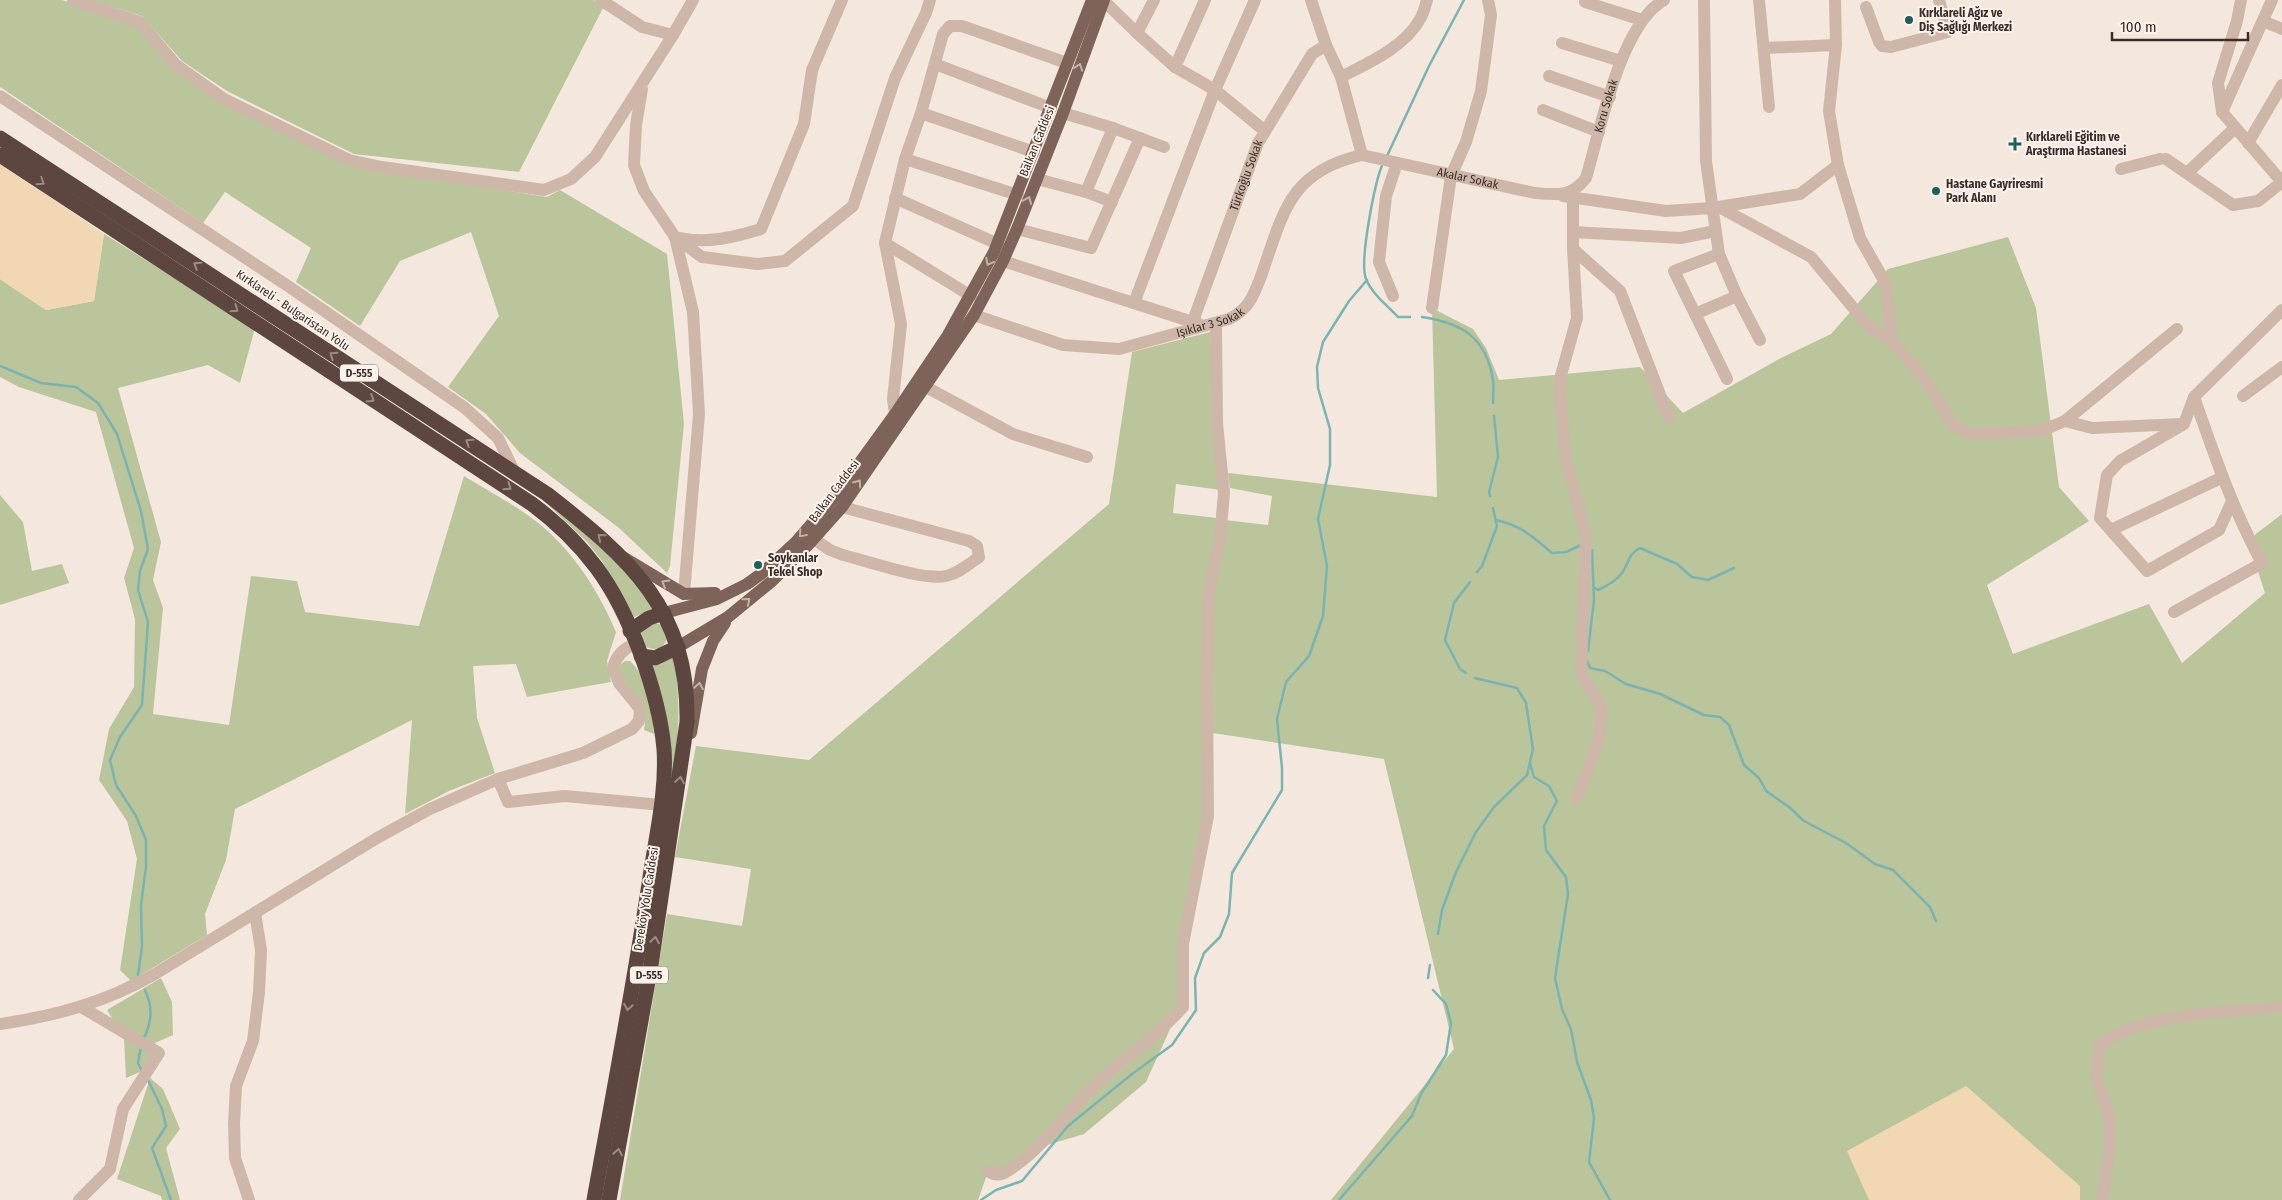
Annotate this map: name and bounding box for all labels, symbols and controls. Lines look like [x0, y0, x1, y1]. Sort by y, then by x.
place label: Kırklareli Ağız ve Diş Sağlığı Merkezi [1919, 5, 2012, 35]
scale bar [2112, 10, 2248, 42]
marker: Kırklareli Ağız ve Diş Sağlığı Merkezi [1903, 14, 1915, 26]
text: 100 m [2120, 18, 2157, 36]
one-way arrow [1073, 63, 1083, 72]
street label: Koru Sokak [1591, 77, 1621, 134]
street label: Balkan Caddesi [1017, 104, 1057, 178]
place label: Kırklareli Eğitim ve Araştırma Hastanesi [2025, 129, 2126, 159]
marker: Kırklareli Eğitim ve Araştırma Hastanesi [2008, 137, 2022, 151]
street label: Türkoğlu Sokak [1227, 138, 1266, 213]
street label: Akalar Sokak [1436, 165, 1500, 192]
one-way arrow [35, 176, 44, 185]
place label: Hastane Gayriresmi Park Alanı [1946, 177, 2043, 205]
marker: Hastane Gayriresmi Park Alanı [1930, 185, 1942, 197]
one-way arrow [1022, 196, 1032, 205]
one-way arrow [985, 257, 995, 266]
one-way arrow [194, 262, 203, 271]
street label: Kırklareli - Bulgaristan Yolu [234, 267, 352, 353]
one-way arrow [230, 303, 239, 312]
street label: Işıklar 3 Sokak [1175, 305, 1247, 340]
one-way arrow [329, 352, 338, 361]
road number: D-555 [340, 364, 378, 382]
one-way arrow [365, 393, 374, 402]
one-way arrow [466, 439, 475, 449]
street label: Balkan Caddesi [806, 457, 862, 525]
one-way arrow [503, 480, 512, 490]
one-way arrow [852, 480, 861, 489]
one-way arrow [799, 529, 808, 538]
one-way arrow [598, 535, 607, 543]
place label: Soykanlar Tekel Shop [768, 551, 823, 579]
marker: Soykanlar Tekel Shop [752, 559, 764, 571]
one-way arrow [661, 579, 670, 589]
one-way arrow [742, 598, 751, 607]
one-way arrow [693, 681, 704, 690]
one-way arrow [674, 775, 684, 784]
street label: Dereköy Yolu Caddesi [631, 846, 661, 952]
one-way arrow [649, 936, 659, 945]
road number: D-555 [630, 966, 668, 984]
one-way arrow [624, 1002, 634, 1011]
one-way arrow [612, 1148, 623, 1156]

